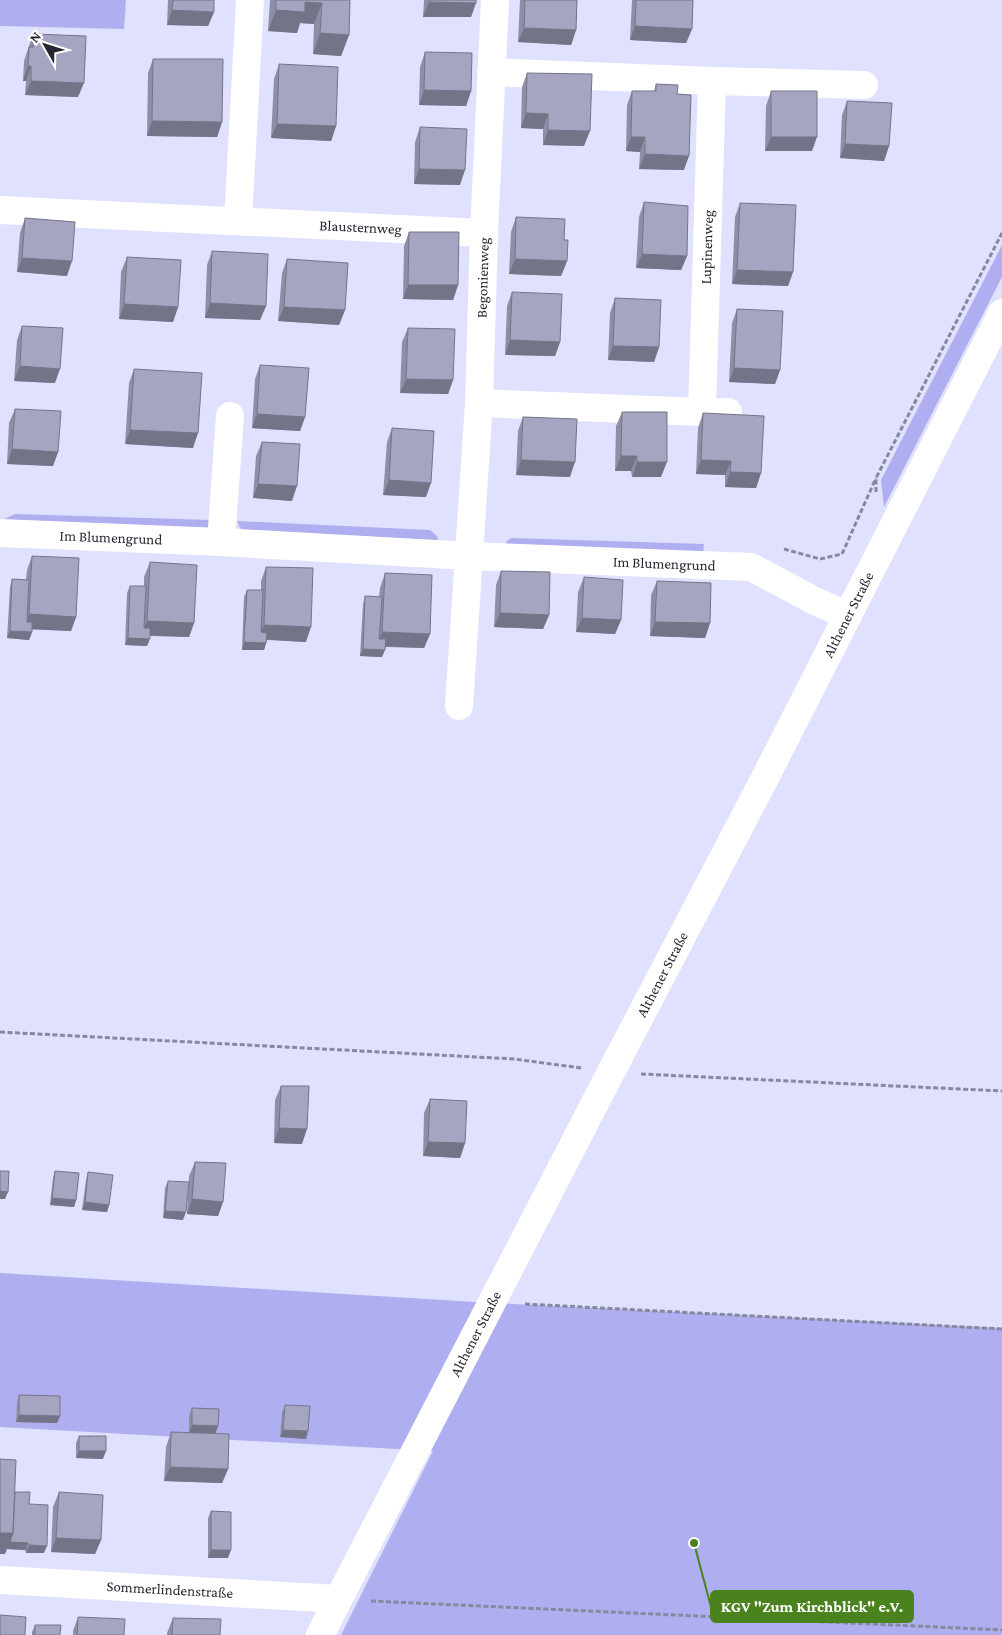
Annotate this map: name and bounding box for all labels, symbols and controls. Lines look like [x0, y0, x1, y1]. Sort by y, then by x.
north arrow [20, 20, 70, 70]
text: N [26, 28, 44, 46]
street label: Lupinenweg [698, 210, 717, 285]
street label: Blausternweg [319, 217, 402, 238]
street label: Begonienweg [474, 237, 493, 318]
street label: Im Blumengrund [59, 527, 163, 548]
street label: Im Blumengrund [613, 554, 716, 574]
street label: Althener Straße [820, 569, 877, 660]
street label: Althener Straße [633, 929, 691, 1020]
street label: Althener Straße [447, 1288, 505, 1379]
street label: Sommerlindenstraße [106, 1578, 234, 1601]
callout: KGV "Zum Kirchblick" e.V. [711, 1591, 913, 1622]
text: KGV "Zum Kirchblick" e.V. [721, 1598, 903, 1615]

